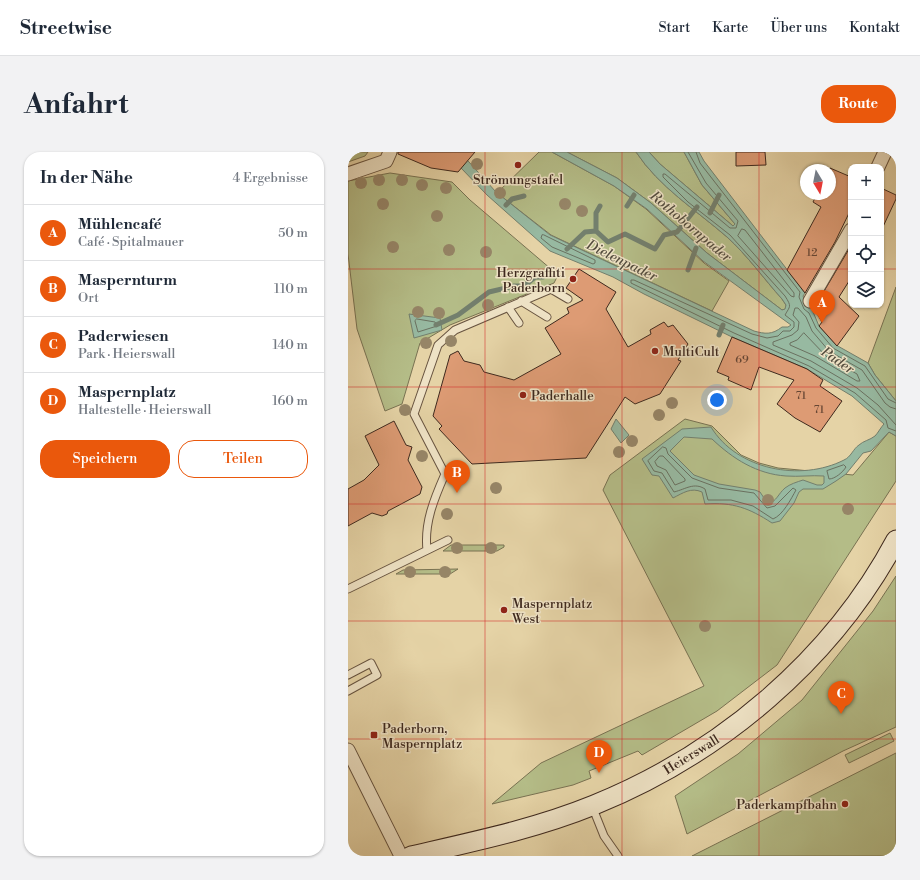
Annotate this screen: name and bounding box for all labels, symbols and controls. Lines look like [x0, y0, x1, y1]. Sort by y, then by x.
text: Streetwise [20, 16, 112, 40]
text: Start [658, 19, 690, 37]
text: Karte [712, 19, 748, 37]
text: Über uns [770, 19, 827, 37]
text: Kontakt [849, 19, 900, 37]
button: Route [821, 85, 896, 123]
text: Anfahrt [24, 87, 128, 122]
marker: Strömungstafel [513, 160, 523, 170]
north arrow [800, 164, 836, 200]
map controls [848, 164, 884, 308]
button: + [848, 164, 884, 200]
text: In der Nähe [40, 167, 133, 189]
text: 4 Ergebnisse [233, 170, 308, 186]
place label: Strömungstafel [473, 172, 563, 188]
water label: Rothobornpader [645, 187, 736, 267]
button: − [848, 200, 884, 236]
text: Mühlencafé [78, 215, 162, 234]
text: A [48, 225, 58, 241]
text: 50 m [278, 225, 308, 241]
text: Café · Spitalmauer [78, 234, 184, 250]
water label: Dielenpader [582, 236, 661, 286]
button: locate [848, 236, 884, 272]
house number: 12 [806, 246, 818, 260]
place label: Herzgraffiti Paderborn [497, 265, 565, 296]
text: Maspernturm [78, 271, 177, 290]
button: layers [848, 272, 884, 308]
marker: Herzgraffiti Paderborn [568, 274, 578, 284]
text: B [48, 281, 58, 297]
text: 110 m [274, 281, 308, 297]
text: Ort [78, 290, 99, 306]
pin: A [809, 290, 835, 323]
text: Paderwiesen [78, 327, 169, 346]
text: C [48, 337, 58, 353]
text: 140 m [272, 337, 308, 353]
water label: Pader [817, 343, 858, 379]
place label: MultiCult [663, 344, 720, 360]
text: Park · Heierswall [78, 346, 175, 362]
marker: MultiCult [650, 346, 660, 356]
house number: 69 [735, 353, 749, 367]
text: Maspernplatz [78, 383, 176, 402]
place label: Paderhalle [531, 388, 594, 404]
house number: 71 [796, 389, 807, 403]
marker: Paderhalle [518, 390, 528, 400]
your location [707, 390, 727, 410]
text: D [48, 393, 58, 409]
text: 160 m [272, 393, 308, 409]
text: Haltestelle · Heierswall [78, 402, 211, 418]
house number: 71 [814, 403, 825, 417]
button: Speichern [40, 440, 170, 478]
button: Teilen [178, 440, 308, 478]
pin: B [444, 460, 470, 493]
place label: Maspernplatz West [511, 596, 592, 627]
marker: Maspernplatz West [499, 605, 509, 615]
pin: C [828, 681, 854, 714]
place label: Paderborn, Maspernplatz [382, 721, 462, 752]
marker: Paderborn, Maspernplatz [369, 730, 379, 740]
street label: Heierswall [661, 731, 722, 778]
pin: D [586, 740, 612, 773]
place label: Paderkampfbahn [736, 797, 837, 813]
marker: Paderkampfbahn [840, 799, 850, 809]

